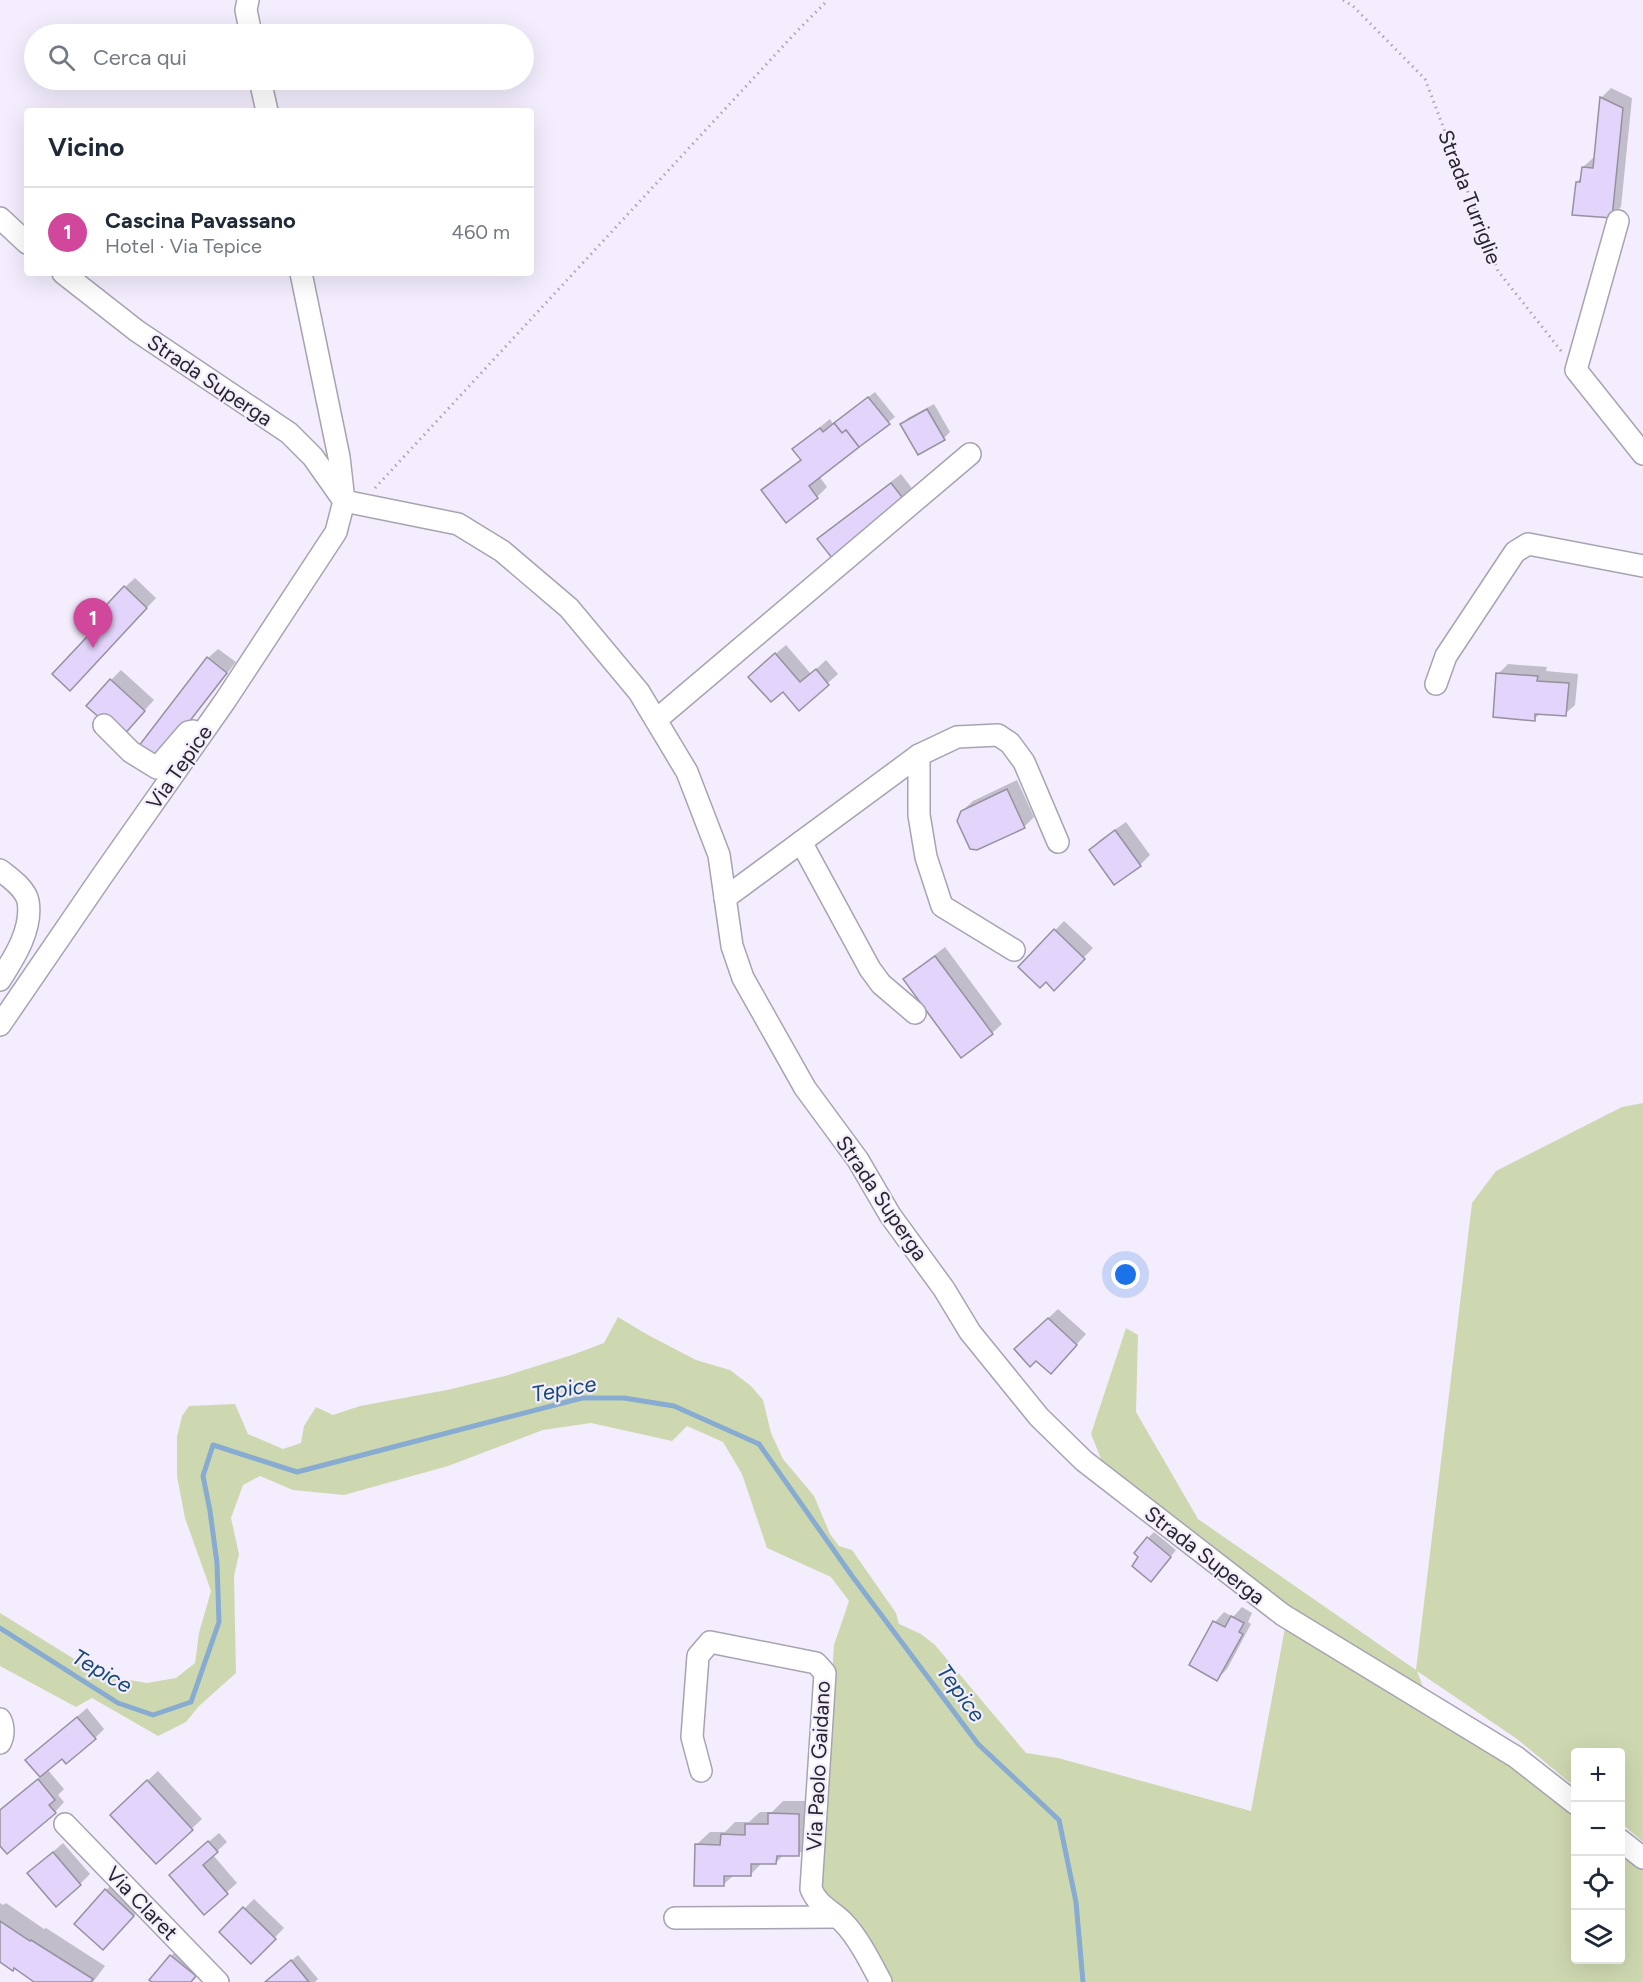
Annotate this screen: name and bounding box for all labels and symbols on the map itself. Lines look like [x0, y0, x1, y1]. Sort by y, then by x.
street label: Strada Turriglie [1433, 126, 1507, 268]
street label: Strada Superga [143, 329, 277, 431]
pin: 1 [74, 598, 112, 648]
street label: Via Tepice [141, 720, 217, 814]
street label: Strada Superga [831, 1131, 933, 1265]
your location [1111, 1260, 1140, 1289]
water label: Tepice [530, 1370, 598, 1408]
street label: Strada Superga [1140, 1500, 1270, 1610]
water label: Tepice [67, 1643, 137, 1699]
water label: Tepice [931, 1659, 991, 1727]
street label: Via Paolo Gaidano [801, 1680, 835, 1852]
street label: Via Claret [101, 1861, 183, 1945]

